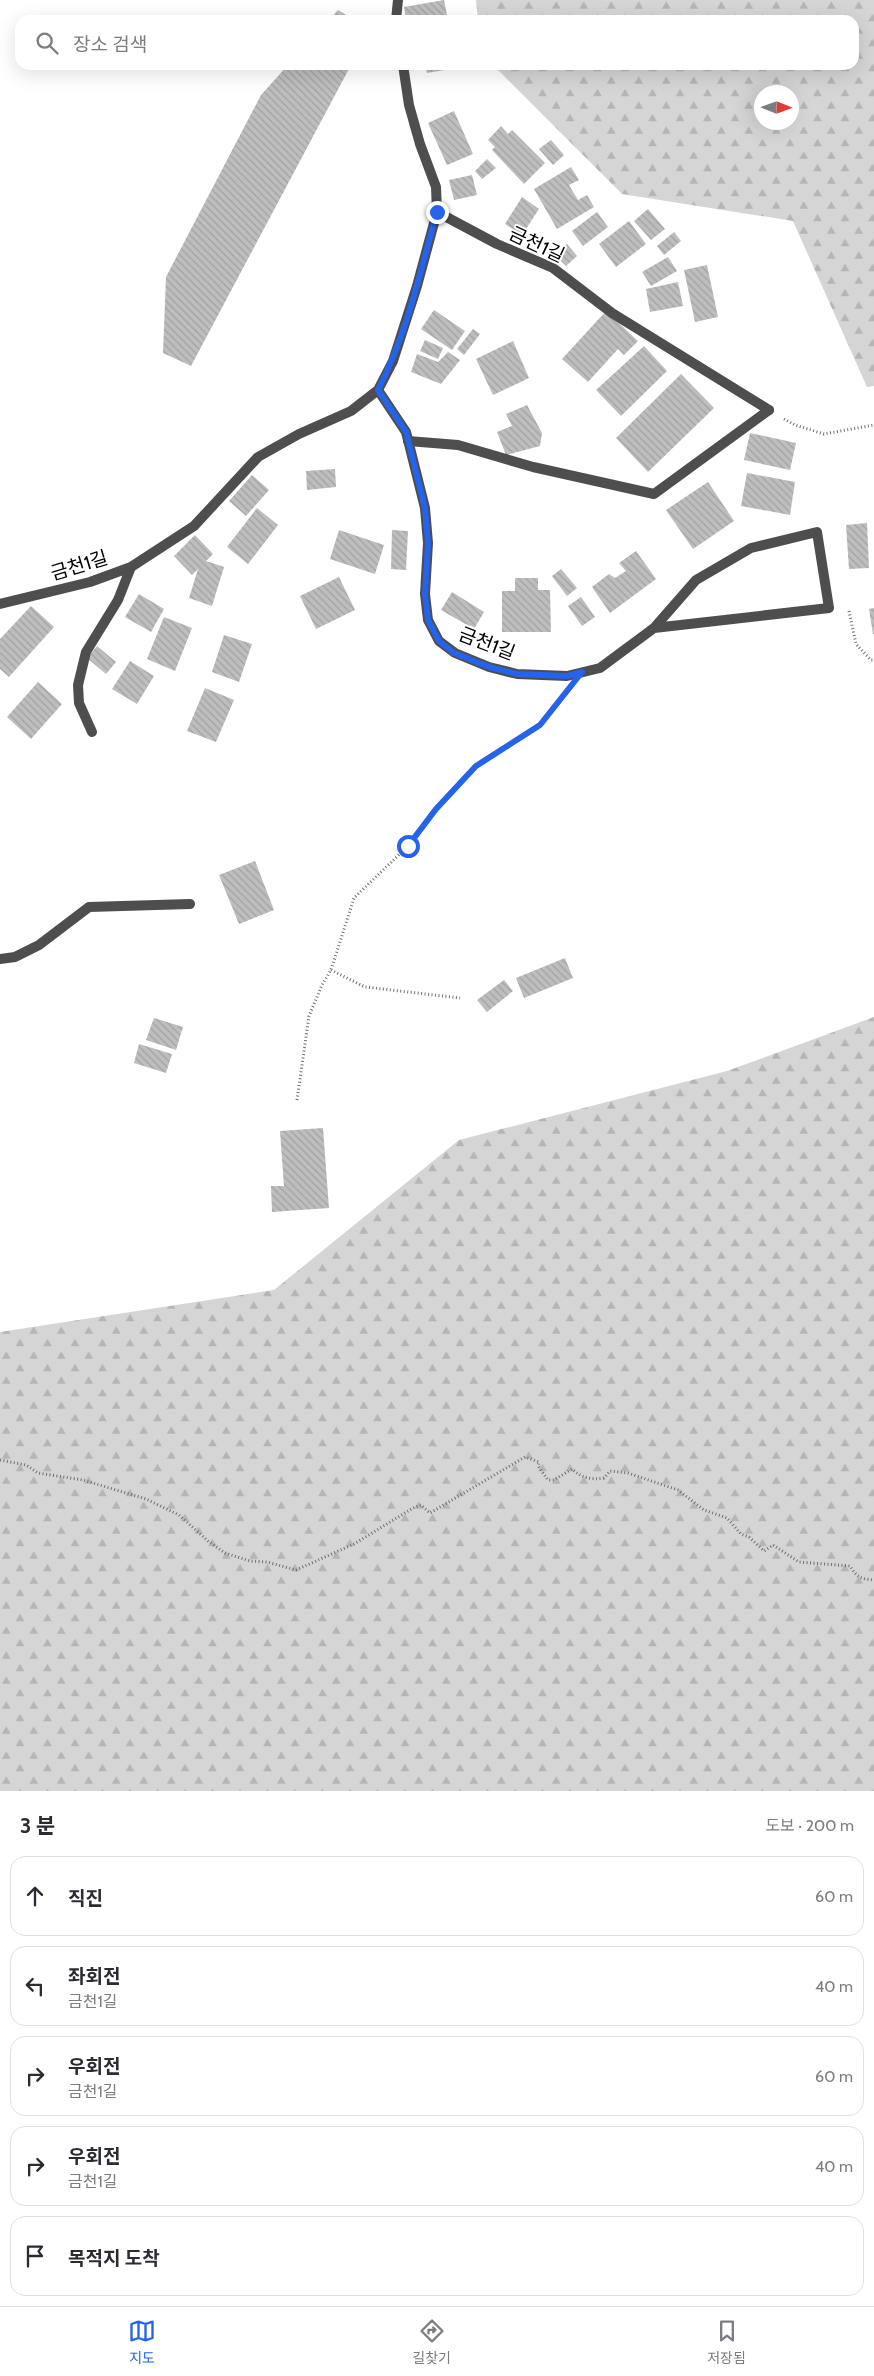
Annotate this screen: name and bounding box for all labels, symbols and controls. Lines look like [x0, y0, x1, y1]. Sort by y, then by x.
search box [15, 15, 859, 70]
icon: search [33, 29, 61, 57]
text: 장소 검색 [73, 33, 147, 56]
north arrow [754, 85, 799, 130]
route end [426, 201, 449, 224]
street label: 금천1길 [505, 222, 568, 267]
street label: 금천1길 [48, 546, 111, 585]
street label: 금천1길 [455, 622, 518, 665]
route start [397, 835, 420, 858]
text: 3 분 [20, 1813, 55, 1838]
text: 도보 · 200 m [765, 1816, 854, 1835]
icon: ahead [21, 1882, 49, 1910]
text: 직진 [68, 1887, 103, 1910]
text: 60 m [815, 1887, 853, 1906]
text: 좌회전 [68, 1965, 120, 1988]
icon: left [21, 1972, 49, 2000]
text: 40 m [815, 1977, 853, 1996]
text: 금천1길 [68, 1992, 117, 2011]
text: 우회전 [68, 2055, 120, 2078]
icon: right [21, 2062, 49, 2090]
text: 60 m [815, 2067, 853, 2086]
text: 금천1길 [68, 2082, 117, 2101]
text: 우회전 [68, 2145, 120, 2168]
icon: right [21, 2152, 49, 2180]
text: 40 m [815, 2157, 853, 2176]
text: 금천1길 [68, 2172, 117, 2191]
icon: arrive [21, 2242, 49, 2270]
text: 목적지 도착 [68, 2247, 160, 2270]
tab: 지도 [128, 2317, 156, 2367]
tab: 길찾기 [412, 2317, 451, 2367]
tab: 저장됨 [707, 2317, 746, 2367]

